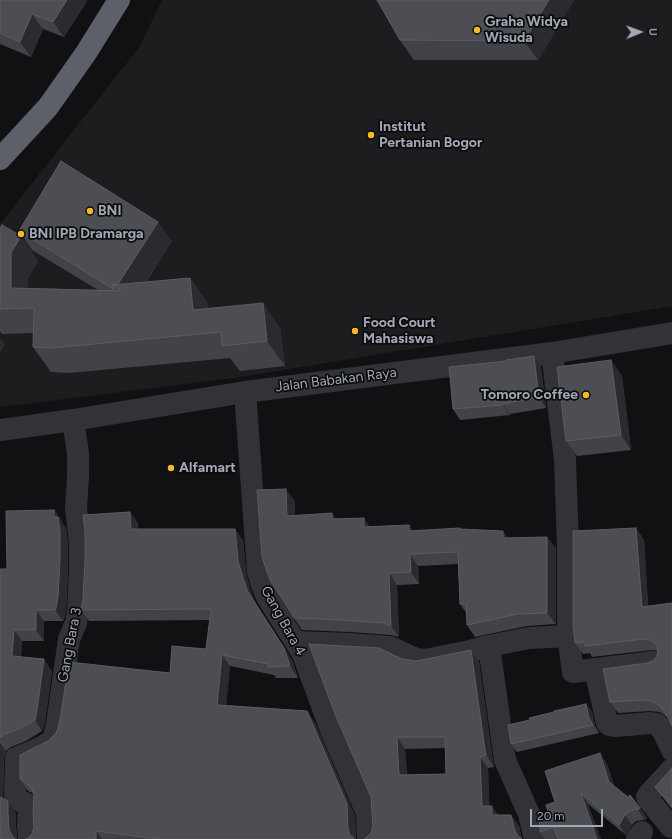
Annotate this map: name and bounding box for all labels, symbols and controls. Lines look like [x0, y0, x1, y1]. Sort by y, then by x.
north arrow [620, 12, 660, 52]
place label: Graha Widya Wisuda [485, 14, 568, 46]
marker: Graha Widya Wisuda [472, 25, 482, 35]
text: U [646, 28, 659, 36]
place label: Institut Pertanian Bogor [379, 119, 482, 152]
marker: Institut Pertanian Bogor [366, 130, 376, 140]
place label: BNI [98, 203, 121, 219]
marker: BNI [85, 206, 95, 216]
place label: BNI IPB Dramarga [29, 226, 144, 242]
marker: BNI IPB Dramarga [16, 229, 26, 239]
place label: Food Court Mahasiswa [363, 315, 436, 348]
marker: Food Court Mahasiswa [350, 326, 360, 336]
street label: Jalan Babakan Raya [274, 364, 398, 396]
place label: Tomoro Coffee [481, 387, 578, 403]
marker: Tomoro Coffee [581, 390, 591, 400]
place label: Alfamart [179, 460, 236, 476]
marker: Alfamart [166, 463, 176, 473]
street label: Gang Bara 4 [257, 583, 309, 659]
street label: Gang Bara 3 [55, 606, 85, 684]
scale bar [532, 801, 605, 827]
text: 20 m [537, 809, 565, 823]

